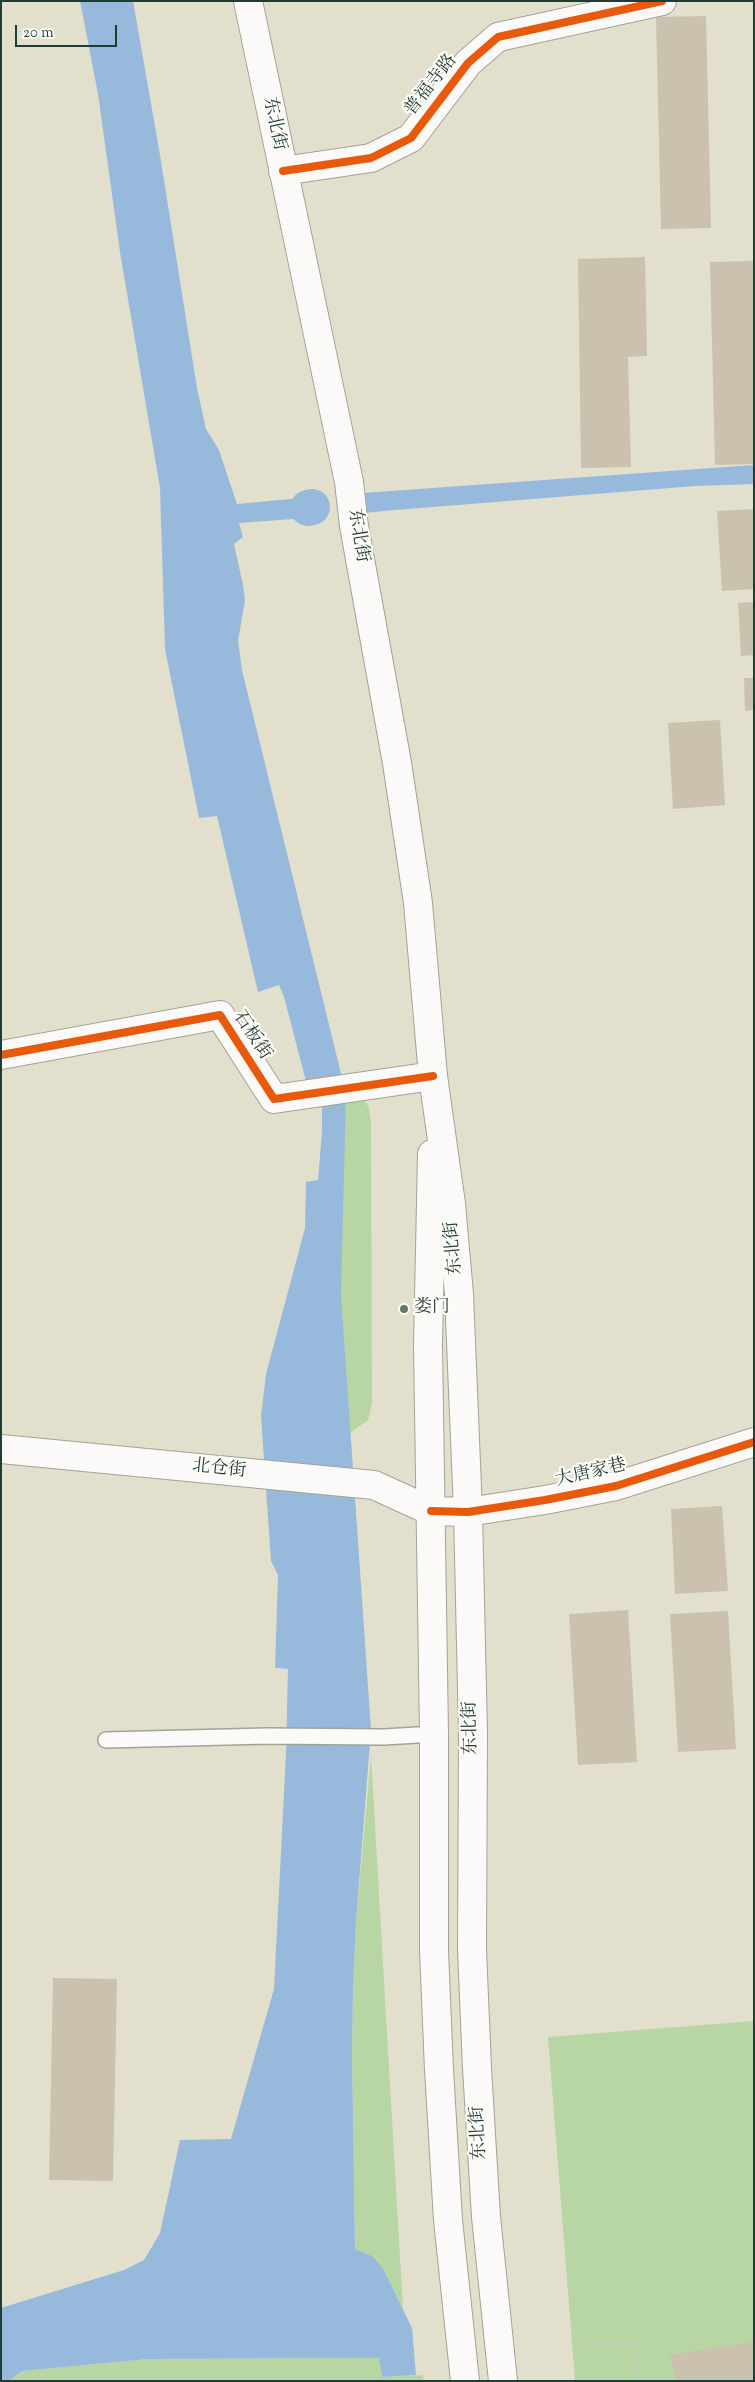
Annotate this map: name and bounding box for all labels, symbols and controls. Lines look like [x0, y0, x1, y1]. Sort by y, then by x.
scale bar [18, 15, 120, 47]
text: 20 m [23, 23, 54, 44]
street label: 普福寺路 [401, 51, 463, 121]
street label: 东北街 [257, 95, 289, 153]
street label: 东北街 [342, 508, 372, 564]
street label: 石板街 [227, 1008, 275, 1064]
street label: 东北街 [442, 1220, 468, 1276]
place label: 娄门 [414, 1298, 450, 1320]
marker: 娄门 [398, 1303, 410, 1315]
street label: 大唐家巷 [553, 1455, 629, 1493]
street label: 北仓街 [191, 1456, 247, 1484]
street label: 东北街 [461, 1701, 483, 1755]
street label: 东北街 [468, 2105, 492, 2161]

